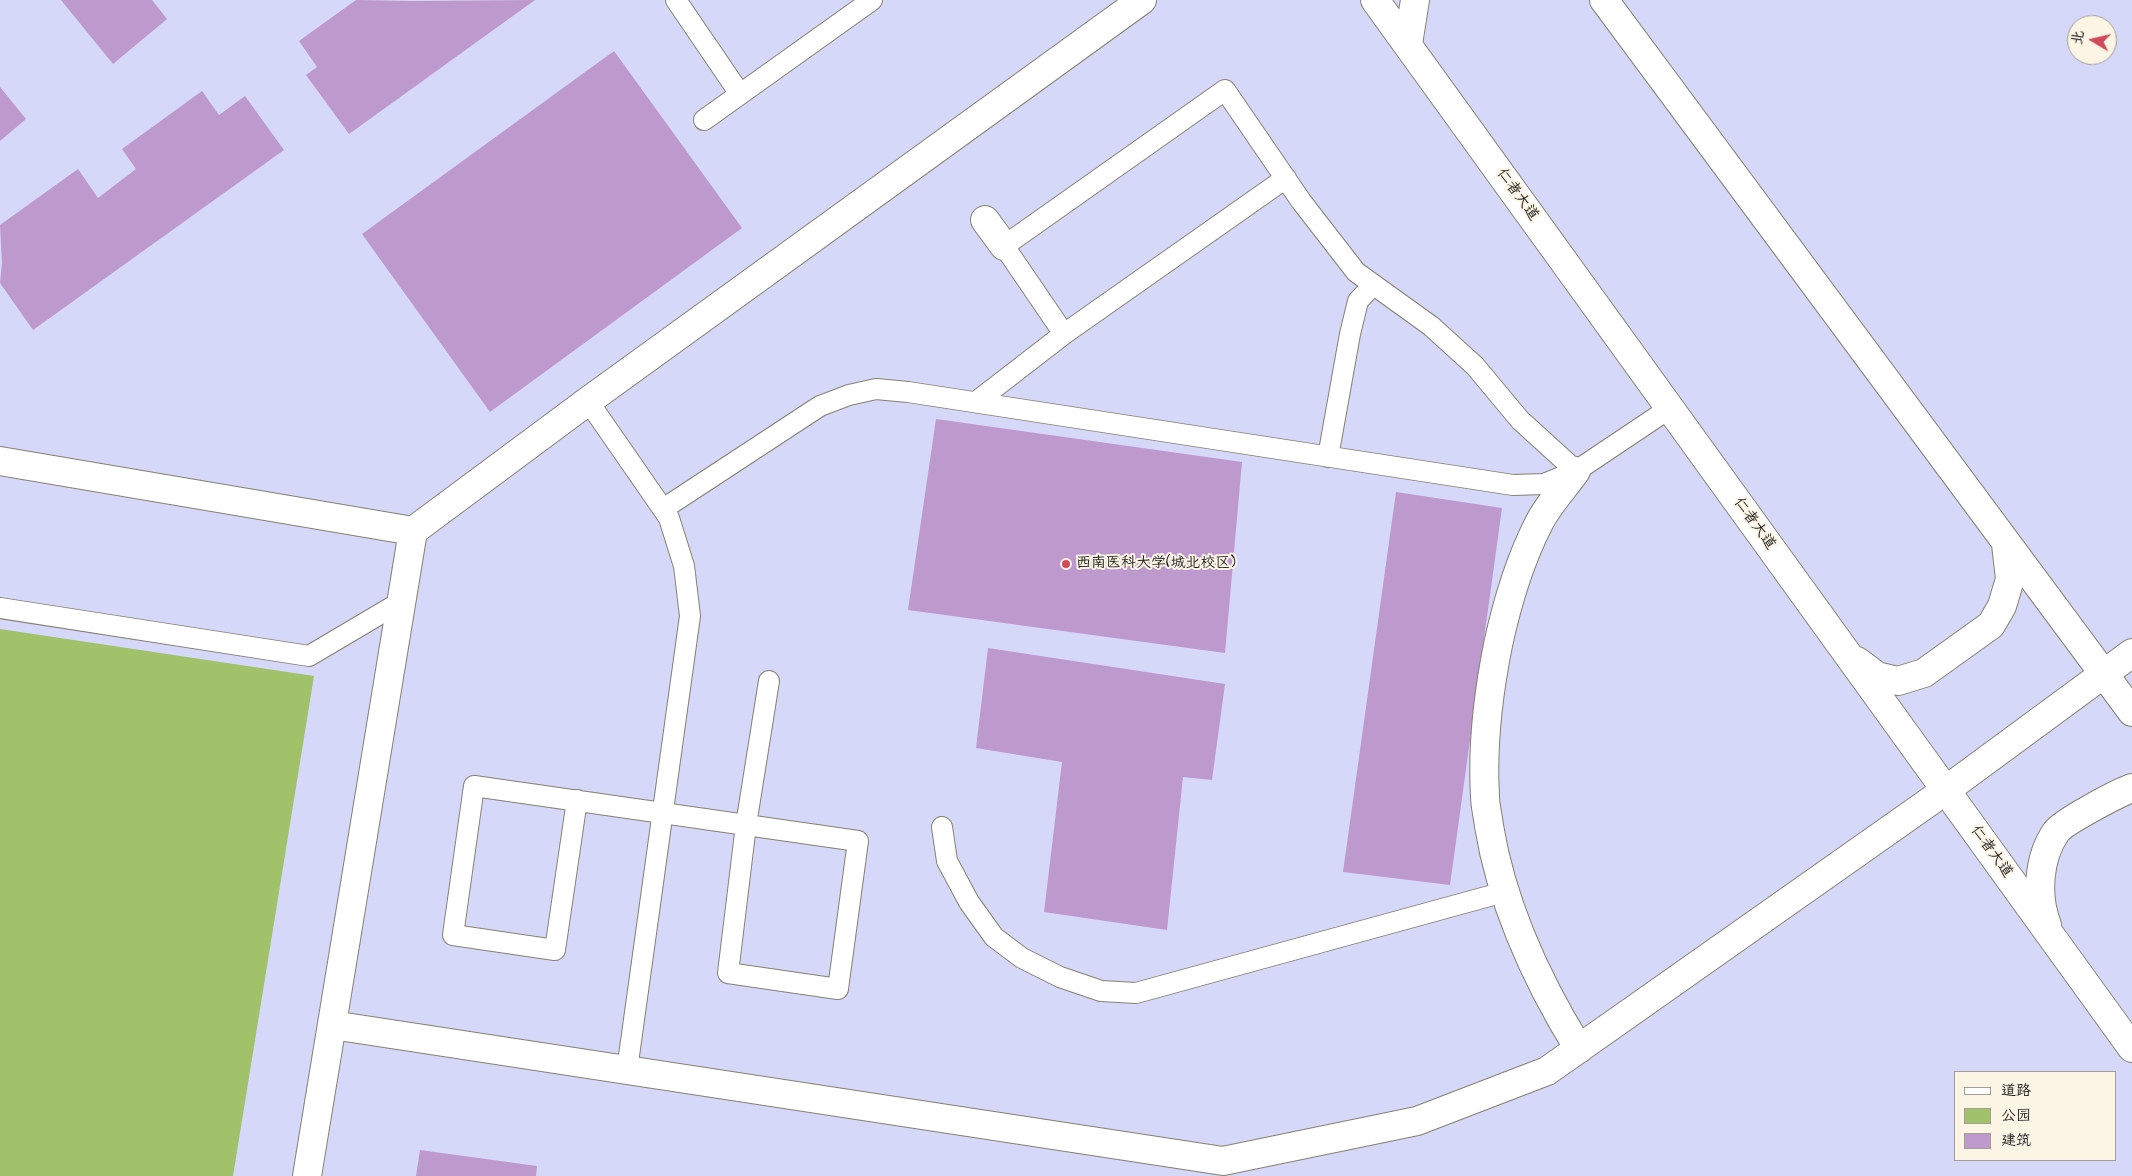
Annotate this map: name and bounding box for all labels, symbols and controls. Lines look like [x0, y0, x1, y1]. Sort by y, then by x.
north arrow [2067, 15, 2117, 65]
text: 北 [2067, 29, 2089, 46]
street label: 仁者大道 [1492, 165, 1542, 225]
street label: 仁者大道 [1729, 494, 1779, 554]
place label: 西南医科大学(城北校区) [1076, 555, 1236, 573]
marker: 西南医科大学(城北校区) [1060, 558, 1072, 570]
street label: 仁者大道 [1966, 822, 2016, 882]
legend [1954, 1071, 2117, 1161]
text: 道路 [2001, 1080, 2031, 1101]
text: 公园 [2001, 1105, 2031, 1126]
text: 建筑 [2001, 1130, 2031, 1151]

